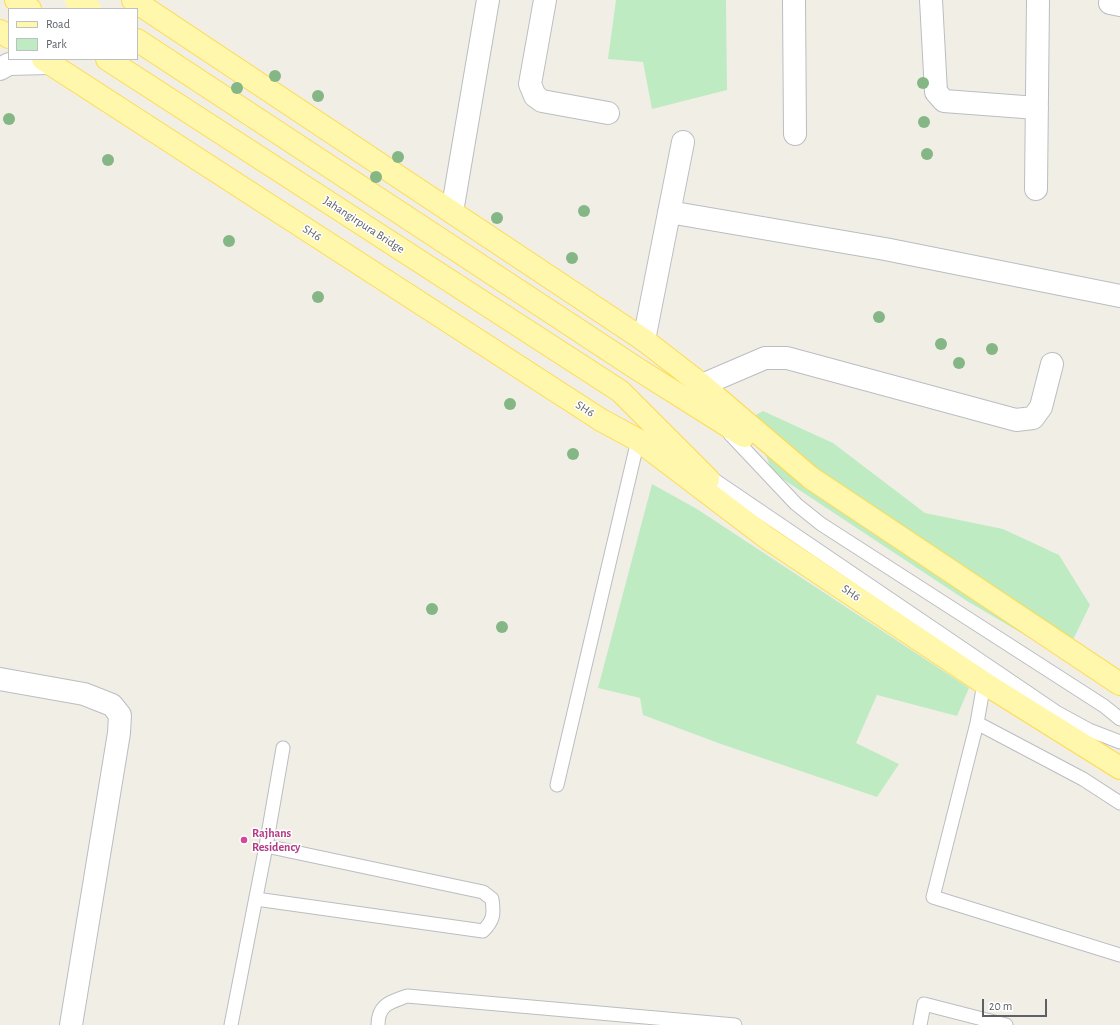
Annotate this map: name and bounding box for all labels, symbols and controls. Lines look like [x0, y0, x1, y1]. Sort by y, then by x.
legend [8, 8, 138, 60]
text: Road [46, 18, 70, 30]
text: Park [46, 38, 67, 50]
street label: Jahangirpura Bridge [321, 193, 407, 257]
street label: SH6 [300, 222, 324, 244]
street label: SH6 [573, 398, 597, 420]
street label: SH6 [839, 582, 863, 604]
place label: Rajhans Residency [252, 826, 300, 854]
marker: Rajhans Residency [239, 835, 249, 845]
scale bar [984, 991, 1049, 1017]
text: 20 m [989, 1000, 1012, 1012]

